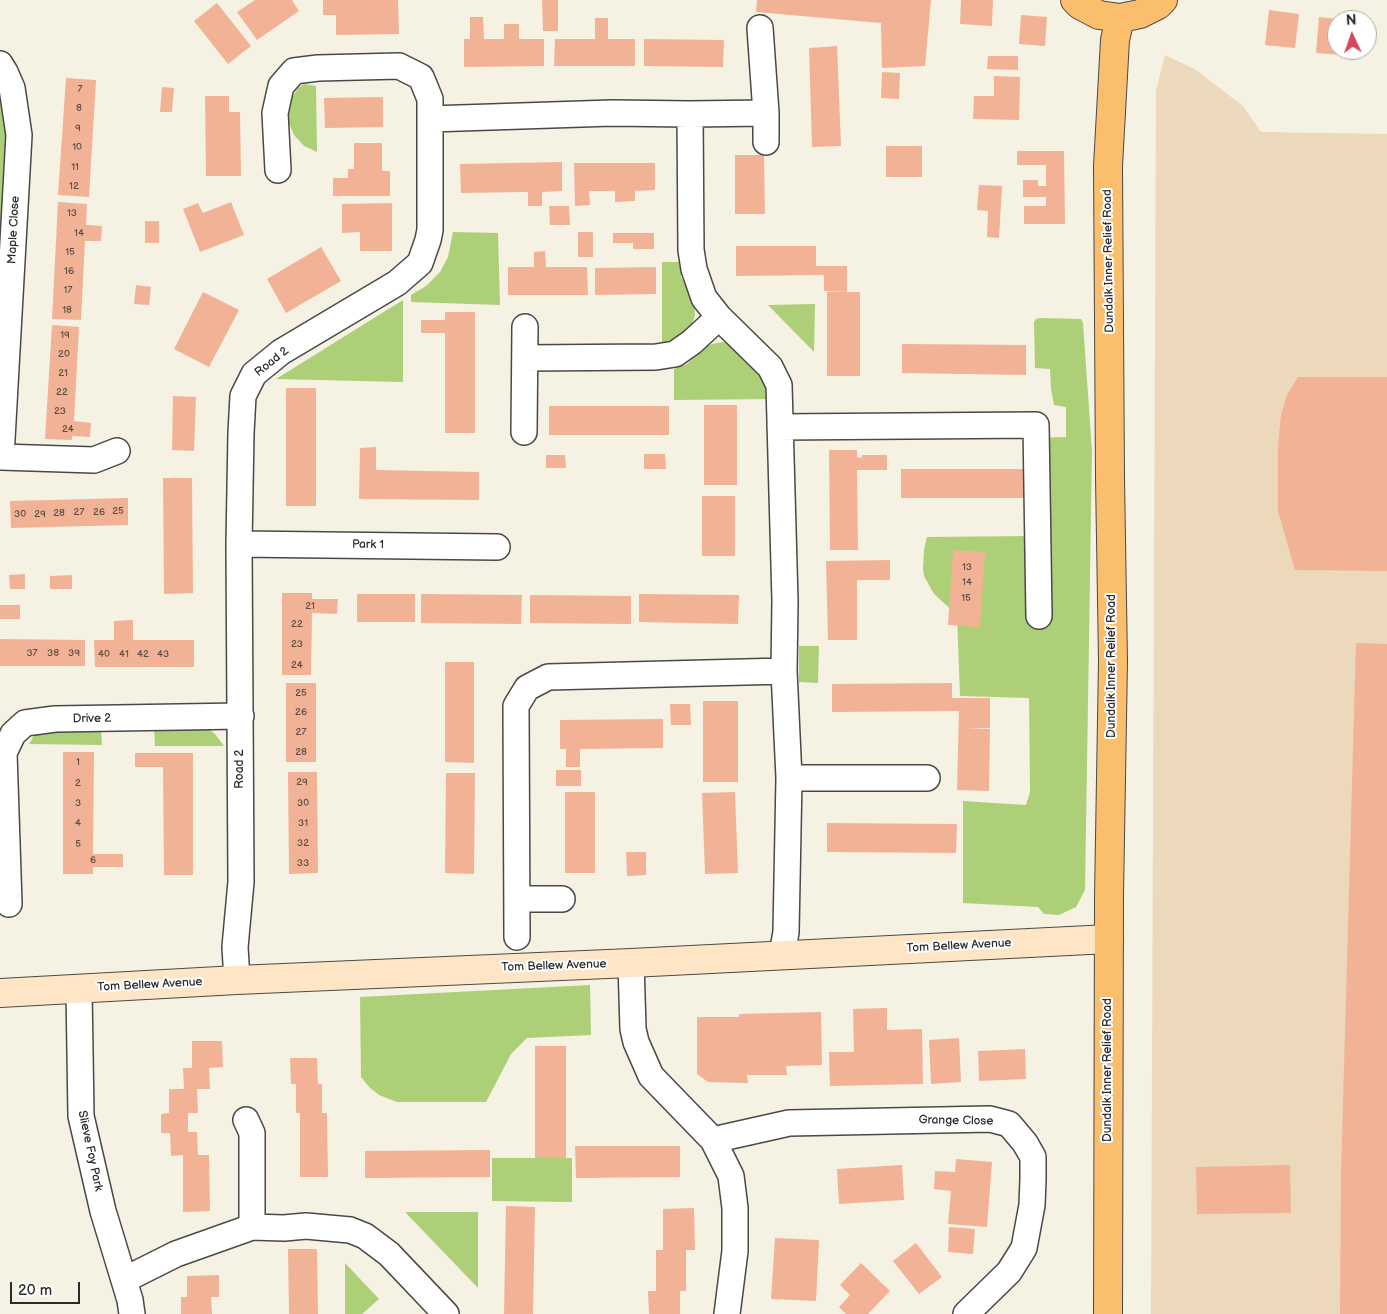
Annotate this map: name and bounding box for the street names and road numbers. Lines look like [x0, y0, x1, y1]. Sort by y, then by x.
street label: Dundalk Inner Relief Road [1101, 189, 1117, 333]
street label: Maple Close [5, 196, 23, 264]
street label: Road 2 [252, 344, 292, 380]
street label: Park 1 [352, 538, 384, 552]
street label: Dundalk Inner Relief Road [1105, 594, 1119, 738]
street label: Drive 2 [73, 711, 111, 727]
street label: Road 2 [233, 749, 247, 789]
street label: Tom Bellew Avenue [906, 936, 1012, 956]
street label: Tom Bellew Avenue [501, 957, 607, 975]
street label: Tom Bellew Avenue [97, 975, 203, 995]
street label: Dundalk Inner Relief Road [1101, 998, 1115, 1142]
street label: Slieve Foy Park [74, 1109, 106, 1193]
street label: Grange Close [918, 1113, 994, 1129]

